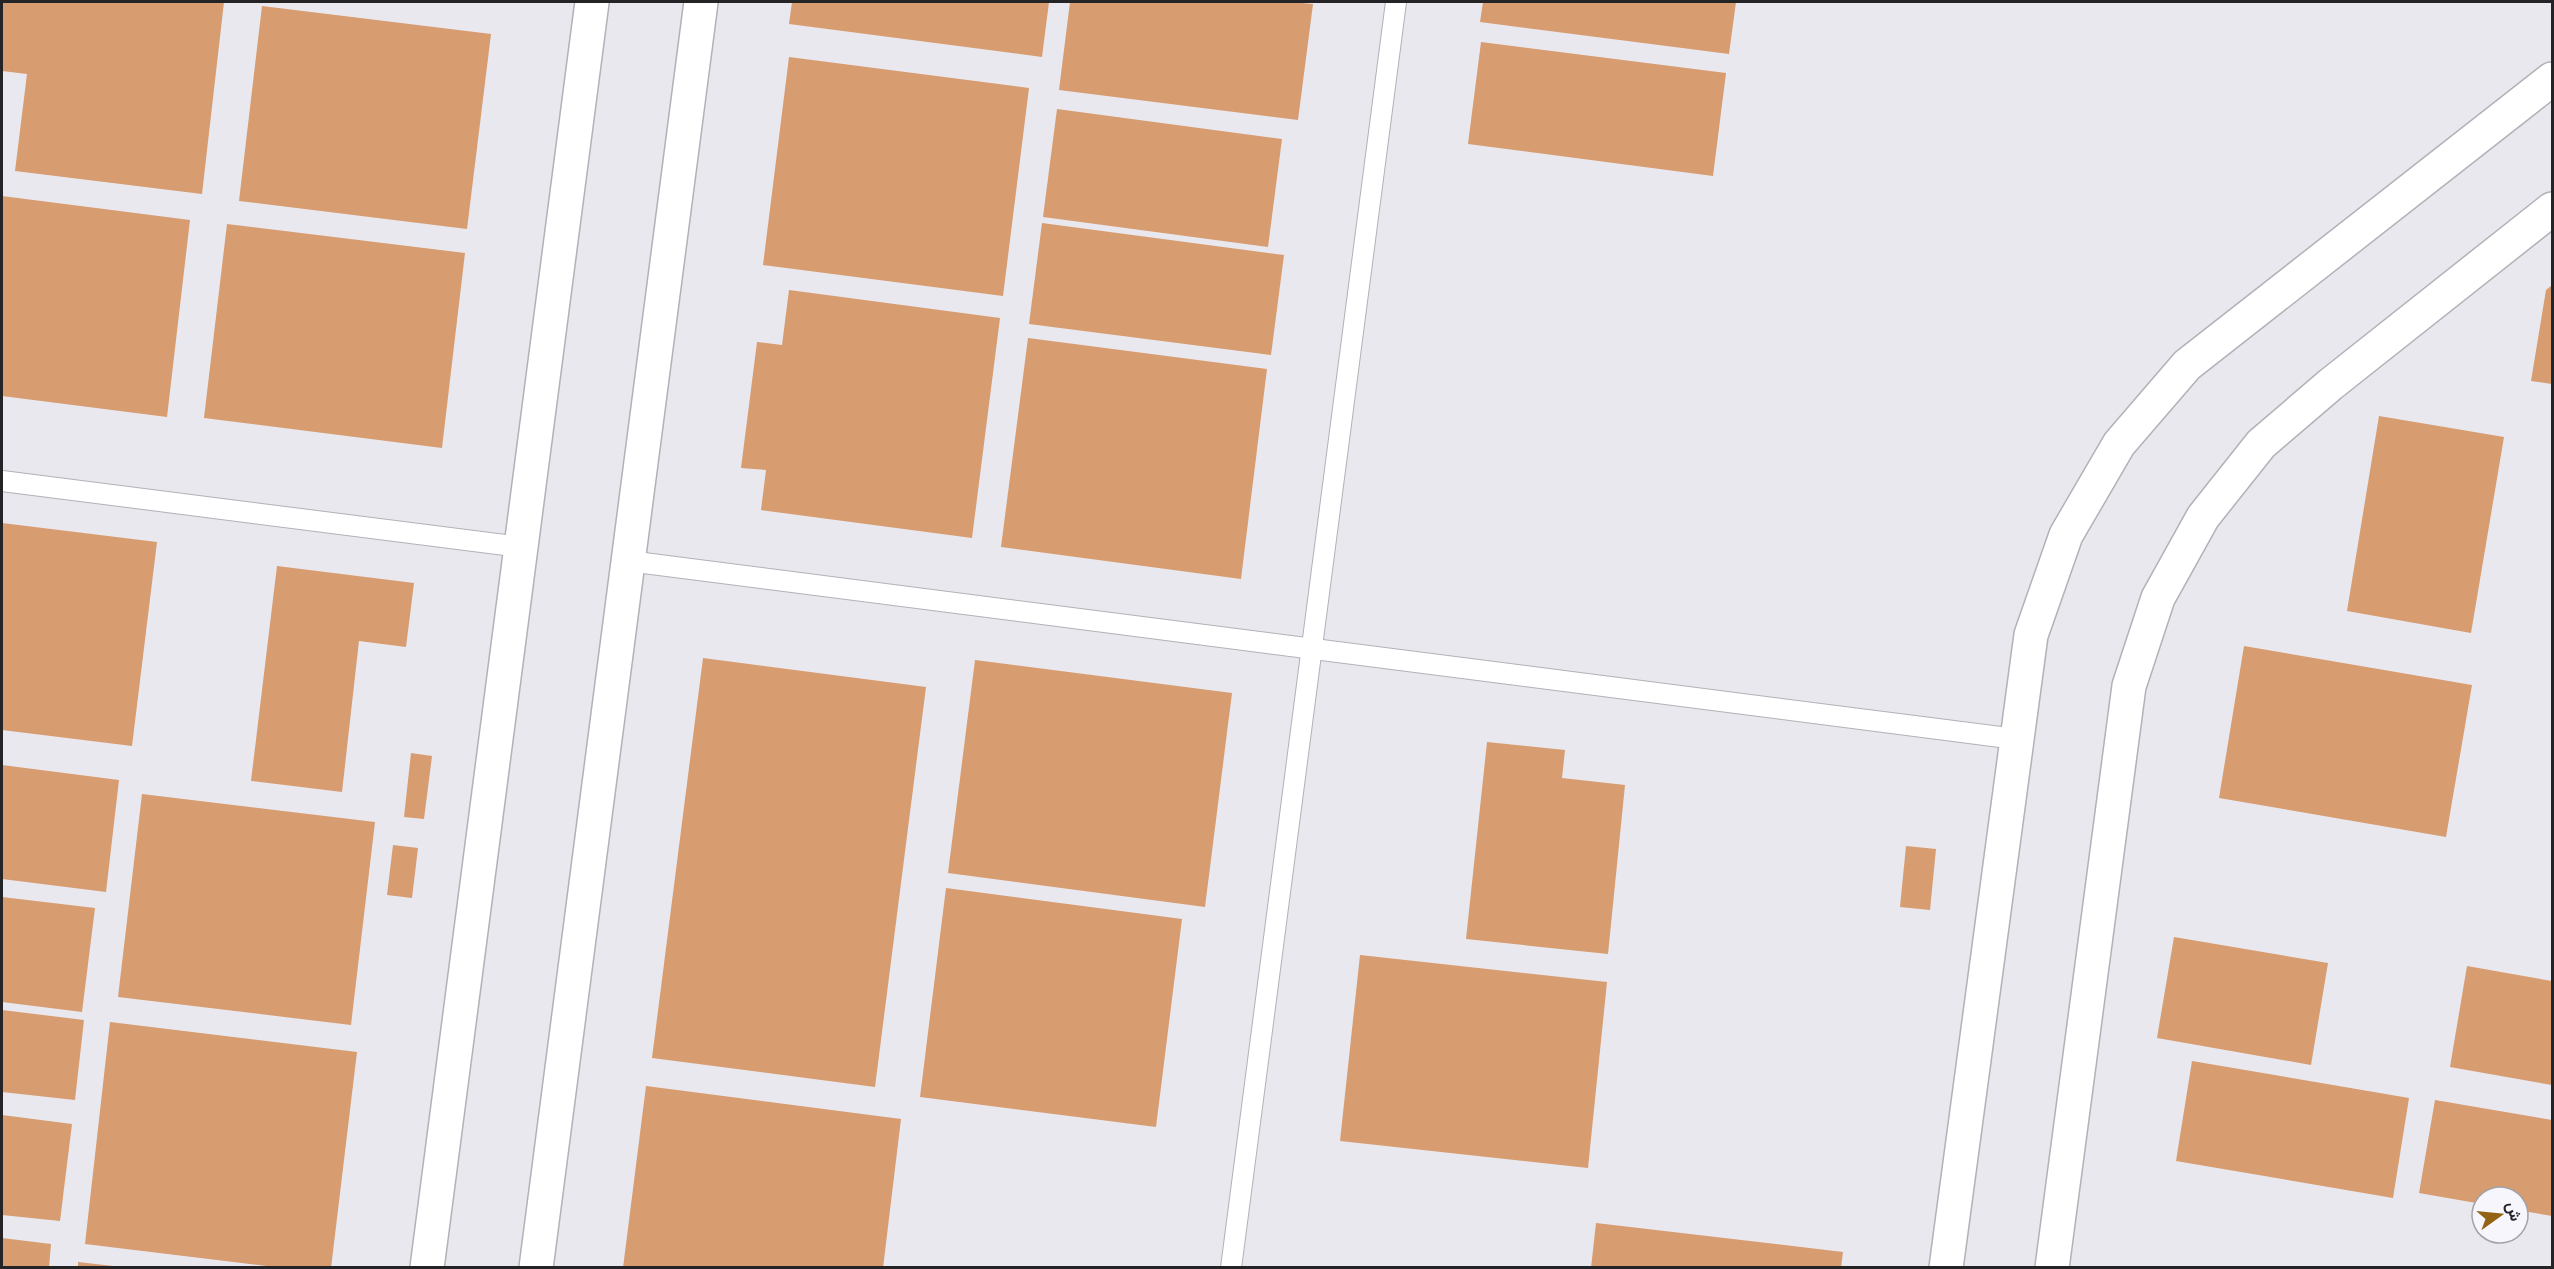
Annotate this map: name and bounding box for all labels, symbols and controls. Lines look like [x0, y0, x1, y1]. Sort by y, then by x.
north arrow [2470, 1185, 2530, 1245]
text: ش [2502, 1199, 2526, 1223]

